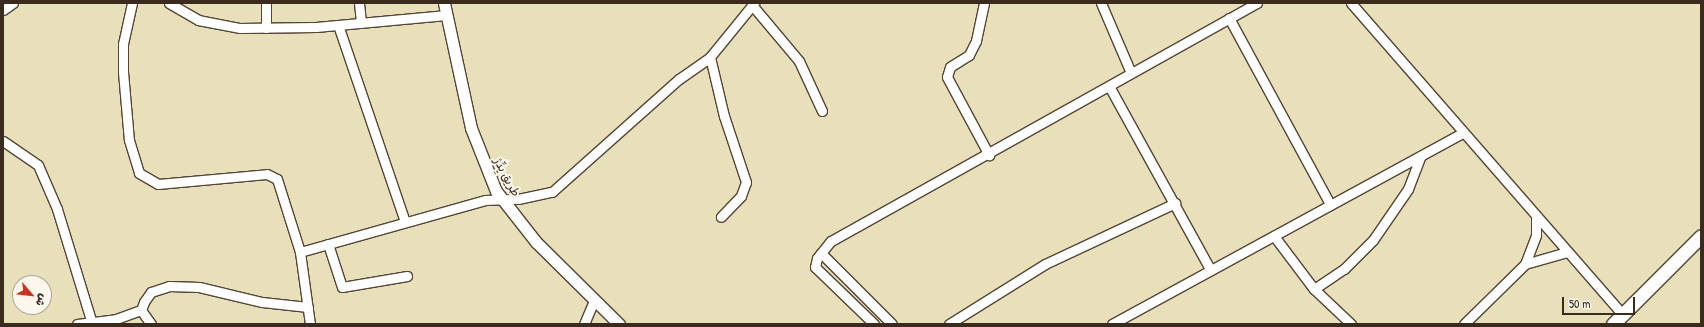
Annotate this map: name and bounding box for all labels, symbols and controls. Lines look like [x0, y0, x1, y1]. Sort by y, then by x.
street label: طريق يِدِّرْ [491, 155, 523, 199]
north arrow [12, 275, 52, 315]
scale bar [1564, 289, 1637, 315]
text: ش [33, 292, 51, 309]
text: 50 m [1569, 295, 1590, 312]

